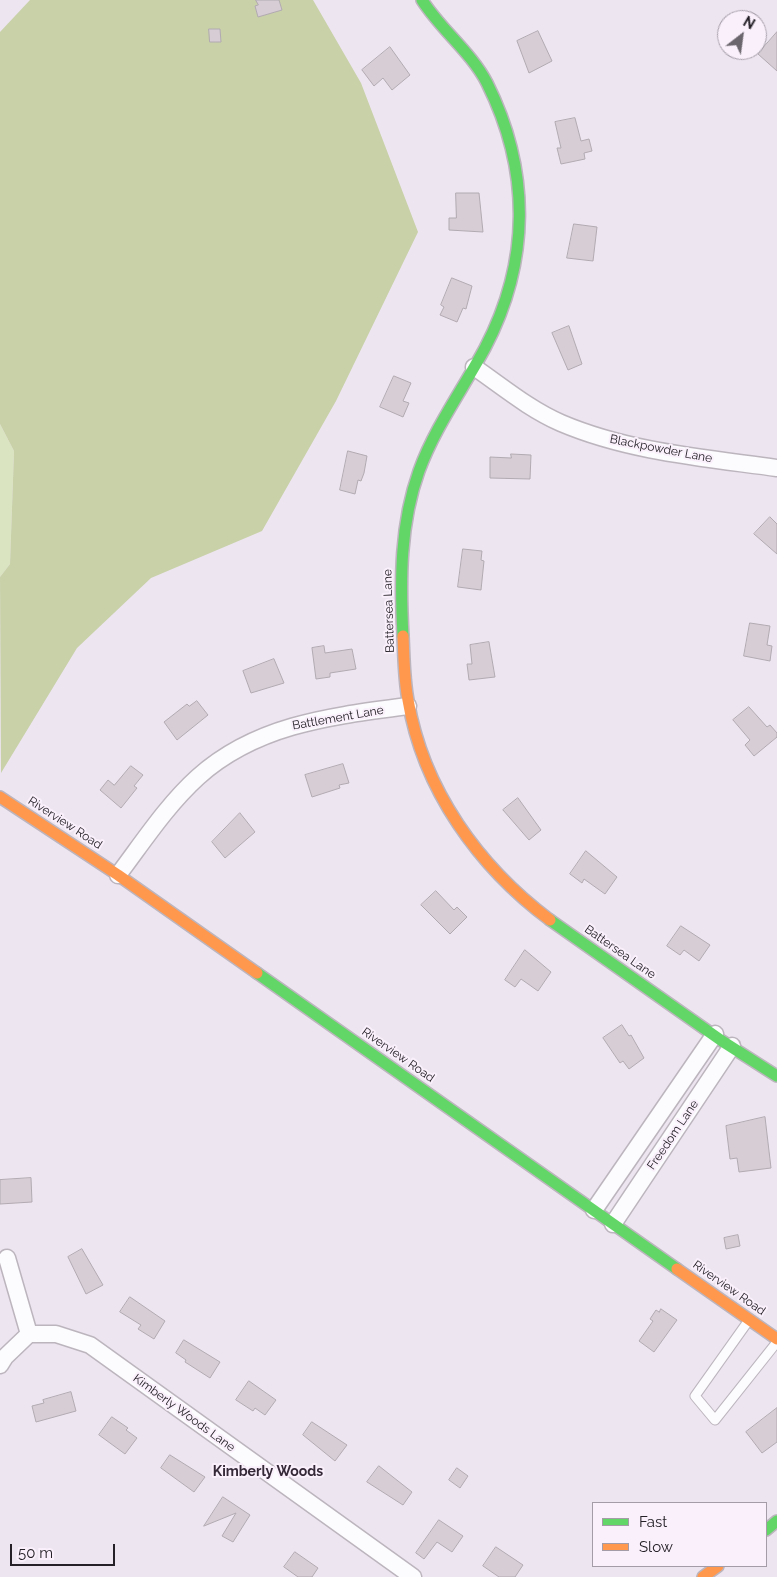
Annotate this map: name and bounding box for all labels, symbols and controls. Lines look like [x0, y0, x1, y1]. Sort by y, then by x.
north arrow [717, 10, 767, 60]
text: N [740, 13, 758, 32]
street label: Blackpowder Lane [609, 432, 713, 466]
street label: Battersea Lane [380, 569, 398, 653]
street label: Battlement Lane [291, 703, 385, 733]
street label: Riverview Road [25, 794, 105, 852]
street label: Battersea Lane [582, 922, 658, 982]
street label: Riverview Road [359, 1025, 437, 1085]
street label: Freedom Lane [644, 1097, 702, 1173]
street label: Riverview Road [690, 1258, 768, 1318]
street label: Kimberly Woods Lane [130, 1371, 238, 1455]
district label: Kimberly Woods [213, 1464, 323, 1480]
legend [592, 1502, 767, 1567]
text: Fast [639, 1513, 667, 1531]
scale bar [12, 1534, 118, 1566]
text: Slow [639, 1538, 673, 1556]
text: 50 m [18, 1544, 53, 1562]

